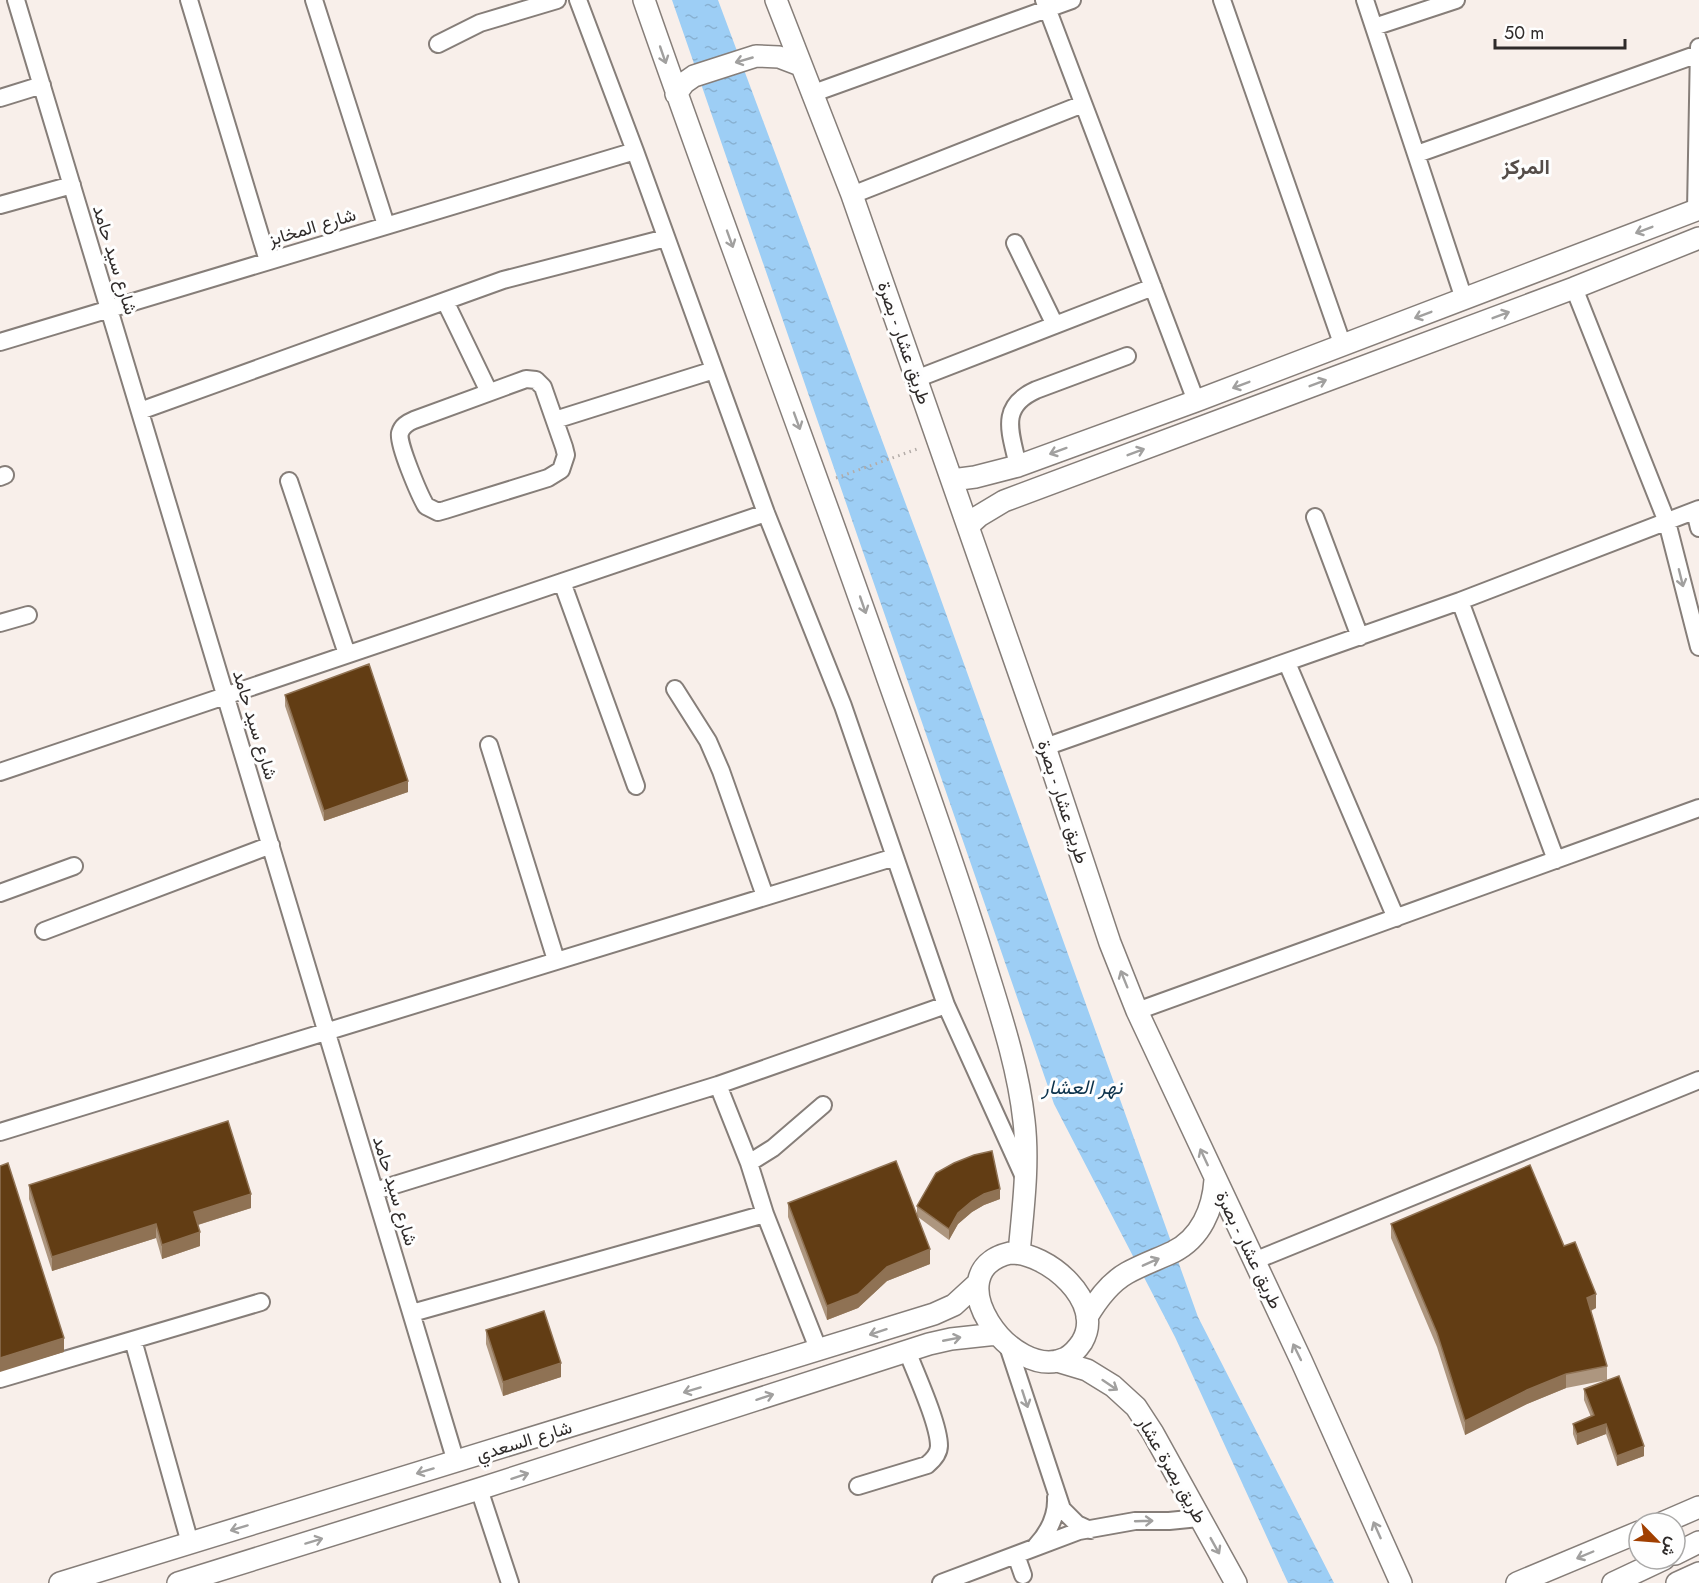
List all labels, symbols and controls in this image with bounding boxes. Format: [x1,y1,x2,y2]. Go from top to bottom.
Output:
scale bar [1495,12,1626,50]
text: 50 m [1504,20,1544,46]
one-way arrow [659,45,670,64]
one-way arrow [735,55,754,66]
district label: المركز [1501,152,1550,182]
street label: شارع المخابز [264,201,359,253]
street label: شارع سيد حامد [86,202,144,318]
one-way arrow [1636,225,1654,236]
one-way arrow [725,229,736,247]
street label: طريق عشار - بصرة [871,278,937,408]
one-way arrow [1491,308,1510,319]
one-way arrow [1414,310,1433,321]
one-way arrow [1309,377,1327,388]
one-way arrow [1232,380,1251,391]
one-way arrow [793,412,804,430]
one-way arrow [1126,445,1145,456]
one-way arrow [1049,447,1068,458]
one-way arrow [1676,569,1688,588]
one-way arrow [858,595,869,614]
street label: شارع سيد حامد [226,667,284,783]
street label: طريق عشار - بصرة [1031,737,1095,867]
one-way arrow [1118,970,1129,988]
water label: نهر العشار [1040,1073,1123,1102]
street label: شارع سيد حامد [366,1133,424,1249]
one-way arrow [1198,1148,1210,1166]
street label: طريق عشار - بصرة [1209,1187,1289,1313]
one-way arrow [1142,1255,1160,1267]
one-way arrow [869,1327,888,1338]
one-way arrow [941,1333,961,1344]
one-way arrow [1291,1343,1303,1361]
one-way arrow [1101,1378,1118,1391]
one-way arrow [683,1385,702,1396]
one-way arrow [1020,1389,1031,1408]
one-way arrow [755,1391,774,1402]
street label: طريق بصرة عشار [1130,1411,1213,1528]
street label: شارع السعدي [473,1414,576,1470]
one-way arrow [416,1466,435,1477]
one-way arrow [510,1470,529,1481]
north arrow [1627,1511,1687,1571]
one-way arrow [1134,1516,1154,1527]
one-way arrow [1370,1521,1382,1539]
one-way arrow [230,1523,249,1534]
one-way arrow [304,1534,323,1545]
text: ش [1656,1534,1685,1561]
one-way arrow [1209,1537,1221,1554]
one-way arrow [1576,1550,1595,1561]

